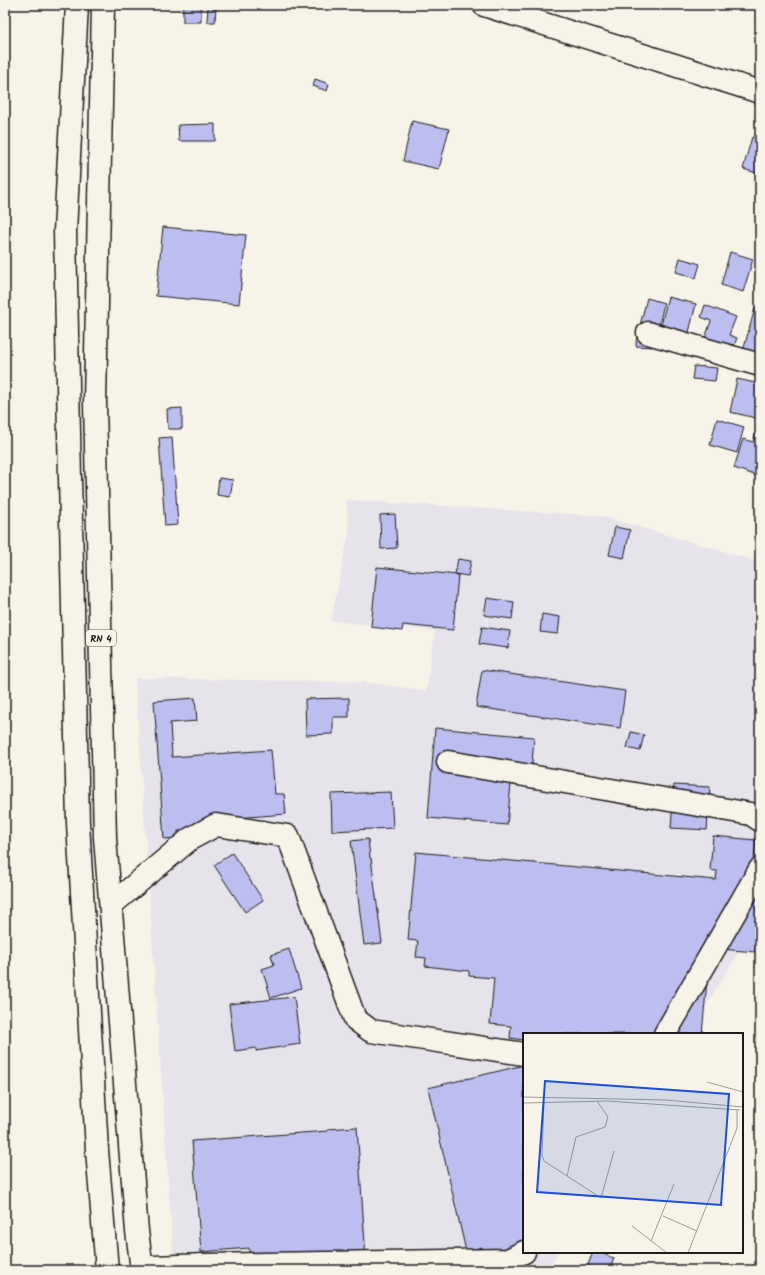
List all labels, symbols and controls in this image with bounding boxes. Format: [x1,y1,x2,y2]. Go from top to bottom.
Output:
road number: RN 4 [86,630,116,646]
inset map [523,1033,743,1253]

